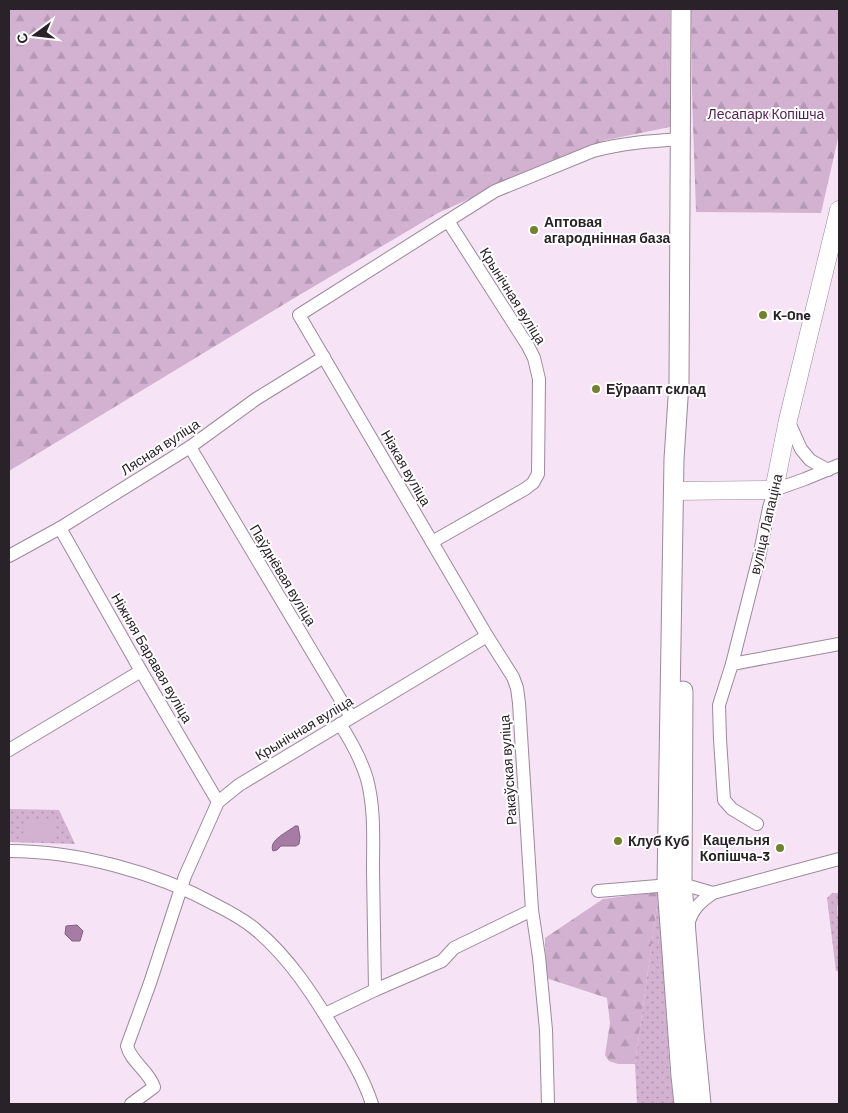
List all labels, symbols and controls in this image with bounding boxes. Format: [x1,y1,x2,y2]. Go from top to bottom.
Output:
north arrow [10,10,60,60]
text: С [12,31,31,46]
park label: Лесапарк Копішча [708,105,825,122]
place label: Аптовая агароднінная база [544,213,671,246]
marker: Аптовая агароднінная база [528,224,540,236]
street label: Крынічная вуліца [477,244,550,347]
place label: K-One [773,306,811,323]
marker: K-One [757,309,769,321]
place label: Еўраапт склад [606,380,706,397]
marker: Еўраапт склад [590,383,602,395]
street label: Лясная вуліца [117,415,203,478]
street label: Нізкая вуліца [378,427,435,509]
street label: вуліца Лапаціна [746,472,785,576]
street label: Паўднёвая вуліца [247,521,320,629]
street label: Ніжняя Баравая вуліца [108,590,197,726]
street label: Крынічная вуліца [252,692,356,763]
street label: Ракаўская вуліца [495,714,520,826]
place label: Кацельня Копішча-3 [700,831,770,864]
place label: Клуб Куб [628,832,690,849]
marker: Клуб Куб [612,835,624,847]
marker: Кацельня Копішча-3 [774,842,786,854]

